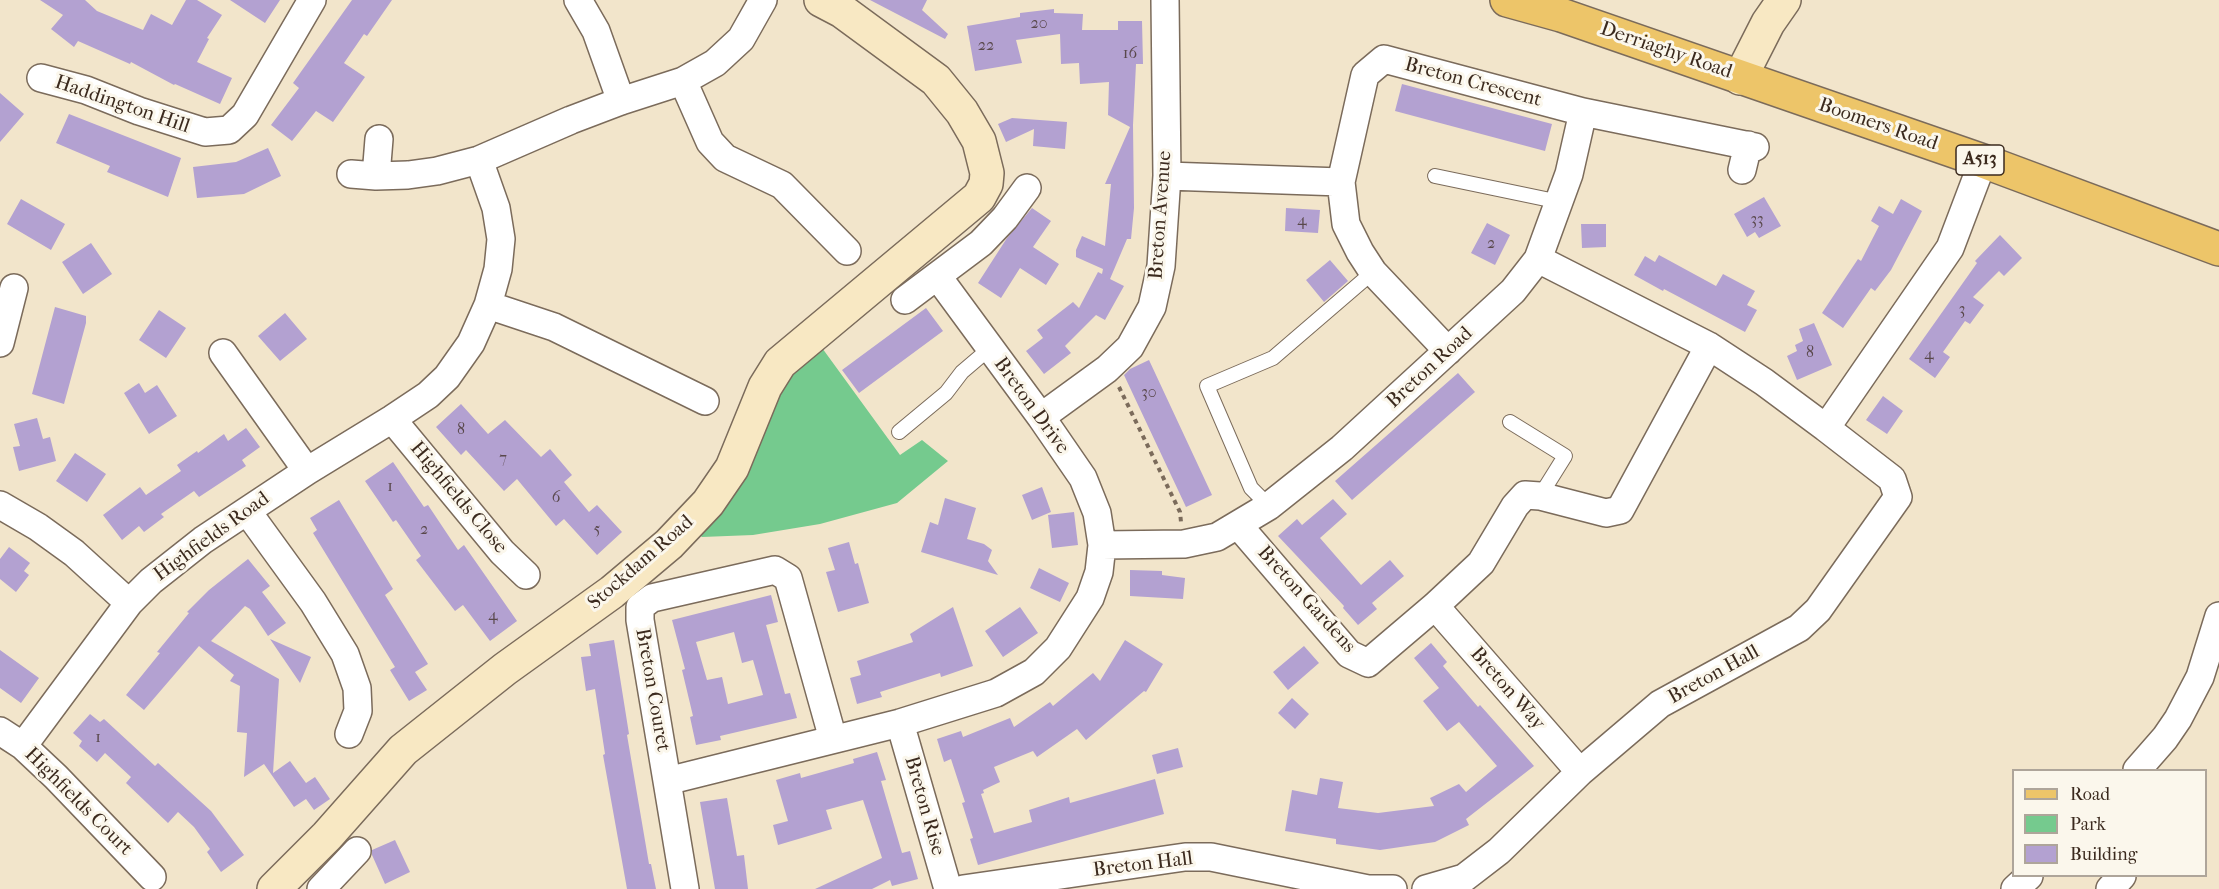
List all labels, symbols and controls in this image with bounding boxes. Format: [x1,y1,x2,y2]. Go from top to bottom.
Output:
house number: 20 [1030,14,1048,34]
street label: Derriaghy Road [1597,17,1735,85]
house number: 22 [978,36,994,56]
house number: 16 [1123,44,1137,64]
street label: Breton Crescent [1402,53,1544,113]
street label: Haddington Hill [51,71,193,139]
street label: Boomers Road [1815,93,1941,157]
road number: A513 [1956,145,2004,175]
street label: Breton Avenue [1145,150,1177,280]
house number: 33 [1750,210,1764,230]
house number: 4 [1297,211,1307,231]
house number: 2 [1487,234,1495,254]
house number: 3 [1959,300,1965,320]
street label: Breton Road [1382,322,1478,414]
house number: 8 [1806,343,1814,363]
house number: 4 [1924,345,1934,365]
street label: Breton Drive [988,353,1074,459]
house number: 30 [1141,383,1157,403]
house number: 8 [457,420,465,440]
street label: Highfields Close [404,437,512,559]
house number: 7 [499,449,507,469]
house number: 1 [387,477,393,497]
street label: Highfields Road [150,487,274,587]
house number: 6 [552,488,560,508]
street label: Stockdam Road [583,511,699,615]
house number: 2 [420,520,428,540]
house number: 5 [594,520,600,540]
street label: Breton Gardens [1252,542,1360,658]
house number: 4 [488,606,498,626]
street label: Breton Couret [629,627,675,753]
street label: Breton Hall [1664,640,1764,710]
street label: Breton Way [1464,643,1550,735]
house number: 1 [95,728,101,748]
street label: Highfields Court [19,743,137,861]
street label: Breton Rise [898,754,950,858]
legend [2012,769,2207,877]
text: Road [2070,784,2110,805]
text: Park [2070,814,2106,835]
text: Building [2070,844,2137,865]
street label: Breton Hall [1092,847,1194,883]

